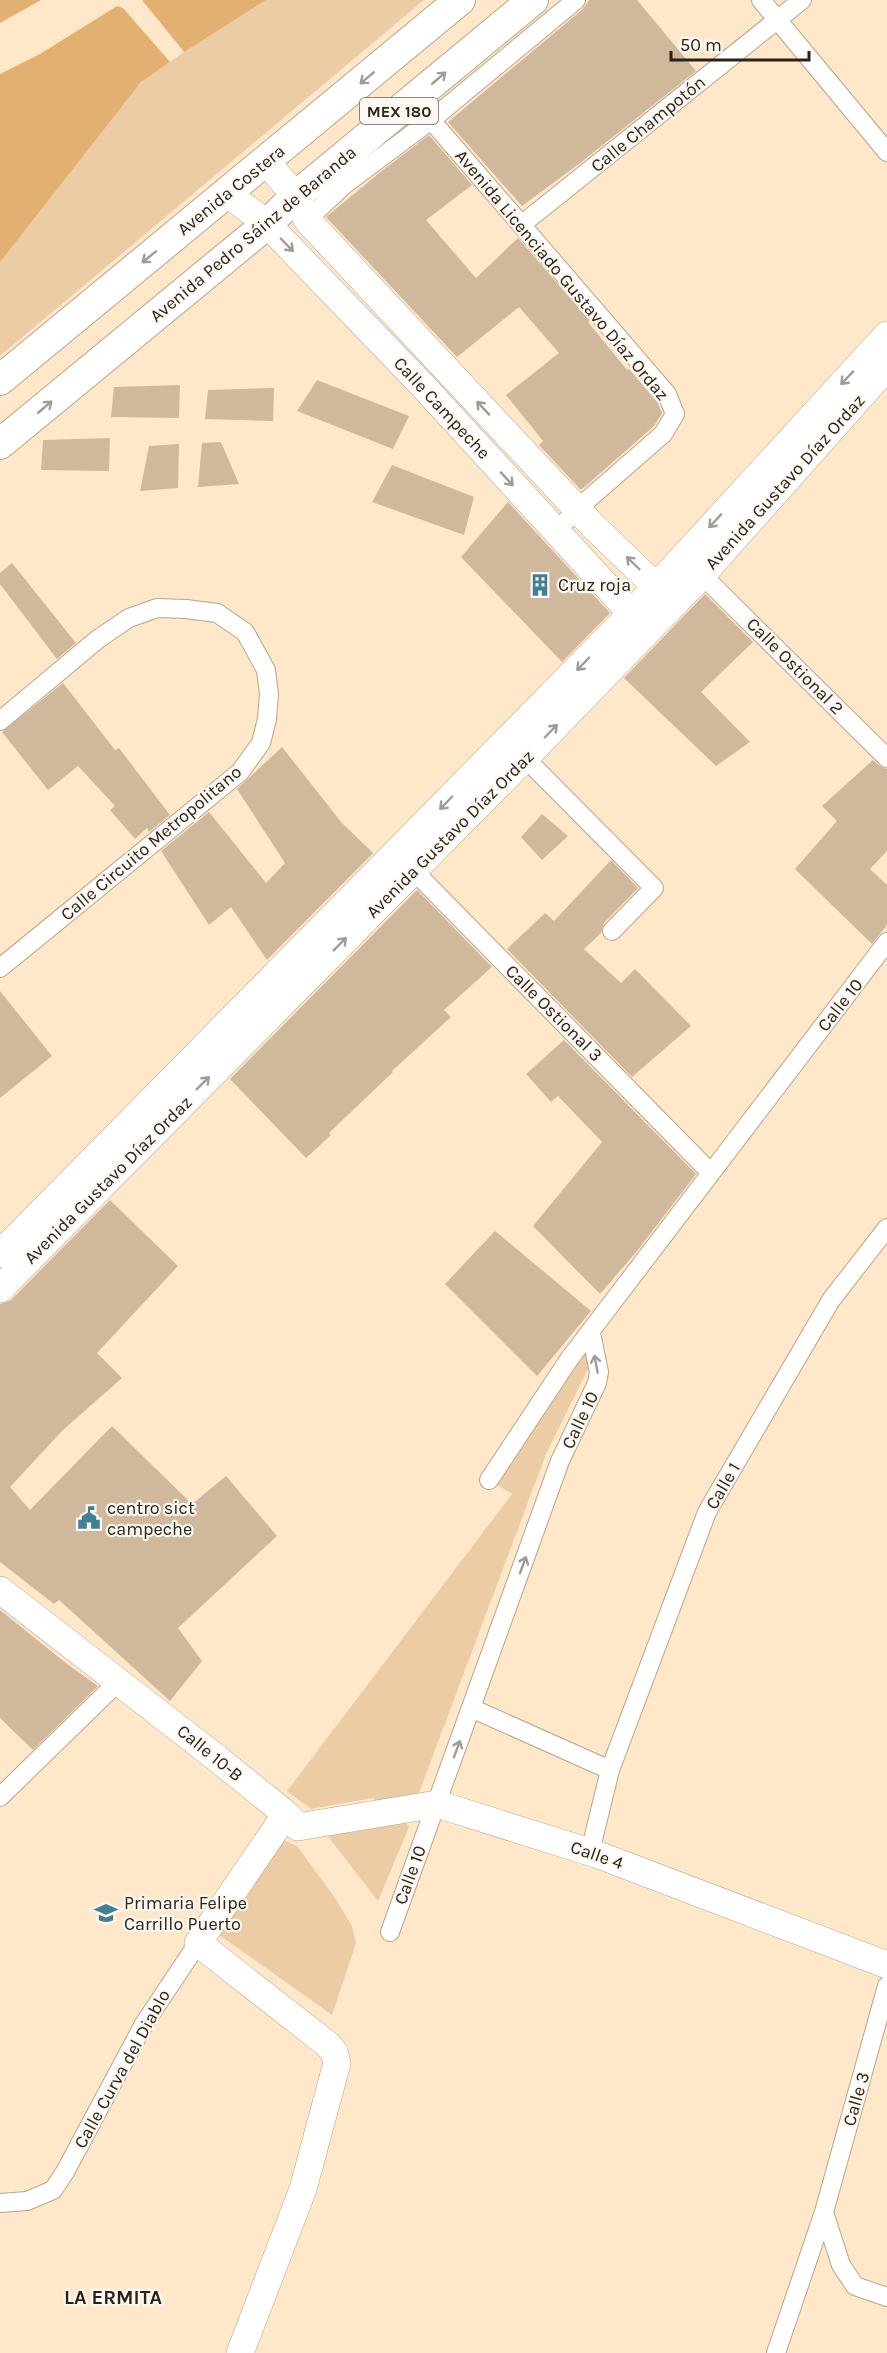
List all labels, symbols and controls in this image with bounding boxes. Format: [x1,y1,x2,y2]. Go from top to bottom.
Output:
scale bar [671,24,809,62]
text: 50 m [680,34,722,56]
one-way arrow [359,71,375,84]
one-way arrow [431,71,447,84]
street label: Calle Champotón [586,71,710,177]
road number: MEX 180 [360,98,438,124]
street label: Avenida Costera [173,140,289,240]
street label: Avenida Pedro Sáinz de Baranda [145,141,361,327]
street label: Avenida Licenciado Gustavo Díaz Ordaz [450,145,674,405]
one-way arrow [280,238,294,253]
one-way arrow [142,250,157,264]
street label: Calle Campeche [389,352,495,464]
one-way arrow [841,370,855,385]
street label: Avenida Gustavo Díaz Ordaz [700,390,870,574]
one-way arrow [37,400,52,414]
one-way arrow [476,400,490,415]
one-way arrow [500,471,515,486]
one-way arrow [708,514,723,529]
one-way arrow [625,556,640,570]
building icon: Cruz roja [527,572,553,598]
place label: Cruz roja [558,574,631,596]
street label: Calle Ostional 2 [742,613,848,719]
one-way arrow [575,657,590,672]
one-way arrow [544,724,559,739]
street label: Avenida Gustavo Díaz Ordaz [362,746,538,922]
street label: Calle Circuito Metropolitano [56,761,246,925]
one-way arrow [439,796,453,811]
one-way arrow [333,937,348,952]
street label: Calle Ostional 3 [501,960,607,1066]
street label: Calle 10 [812,974,868,1036]
one-way arrow [196,1076,211,1091]
street label: Avenida Gustavo Díaz Ordaz [20,1092,196,1268]
one-way arrow [590,1355,601,1375]
street label: Calle 10 [557,1388,603,1452]
street label: Calle 1 [701,1459,745,1513]
place label: centro sict campeche [107,1497,195,1540]
public building icon: centro sict campeche [76,1505,102,1531]
one-way arrow [518,1556,529,1575]
street label: Calle 10-B [173,1720,247,1786]
one-way arrow [452,1740,463,1758]
street label: Calle 4 [568,1836,626,1874]
street label: Calle 10 [389,1842,431,1908]
place label: Primaria Felipe Carrillo Puerto [124,1892,247,1935]
school or university icon: Primaria Felipe Carrillo Puerto [93,1900,119,1926]
street label: Calle Curva del Diablo [69,1986,175,2152]
street label: Calle 3 [838,2069,874,2129]
district label: LA ERMITA [64,2286,162,2309]

